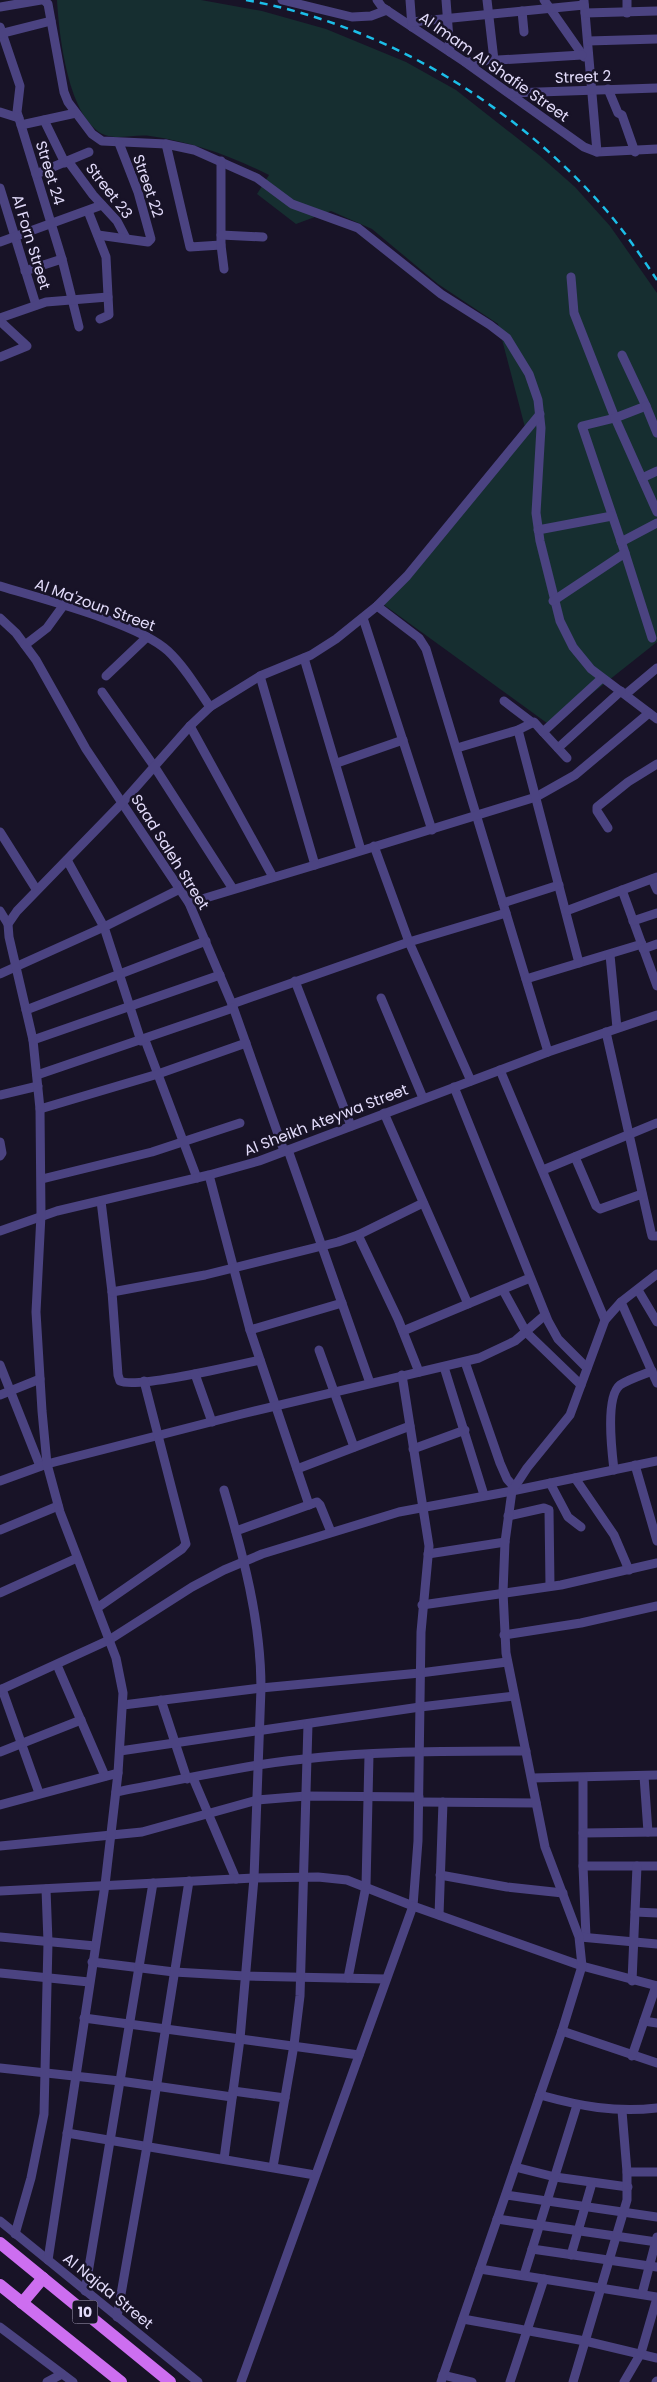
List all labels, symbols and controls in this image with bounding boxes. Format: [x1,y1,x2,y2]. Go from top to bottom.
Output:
street label: Al Imam Al Shafie Street [415,7,574,126]
street label: Street 2 [554,65,612,88]
street label: Street 24 [31,138,70,207]
street label: Street 22 [128,152,169,220]
street label: Street 23 [81,158,138,223]
street label: Al Forn Street [7,192,56,292]
street label: Al Ma'zoun Street [32,573,158,636]
street label: Saad Saleh Street [126,790,214,914]
street label: Al Sheikh Ateywa Street [241,1079,411,1161]
street label: Al Najda Street [59,2248,158,2334]
road number: 10 [72,2300,98,2324]

